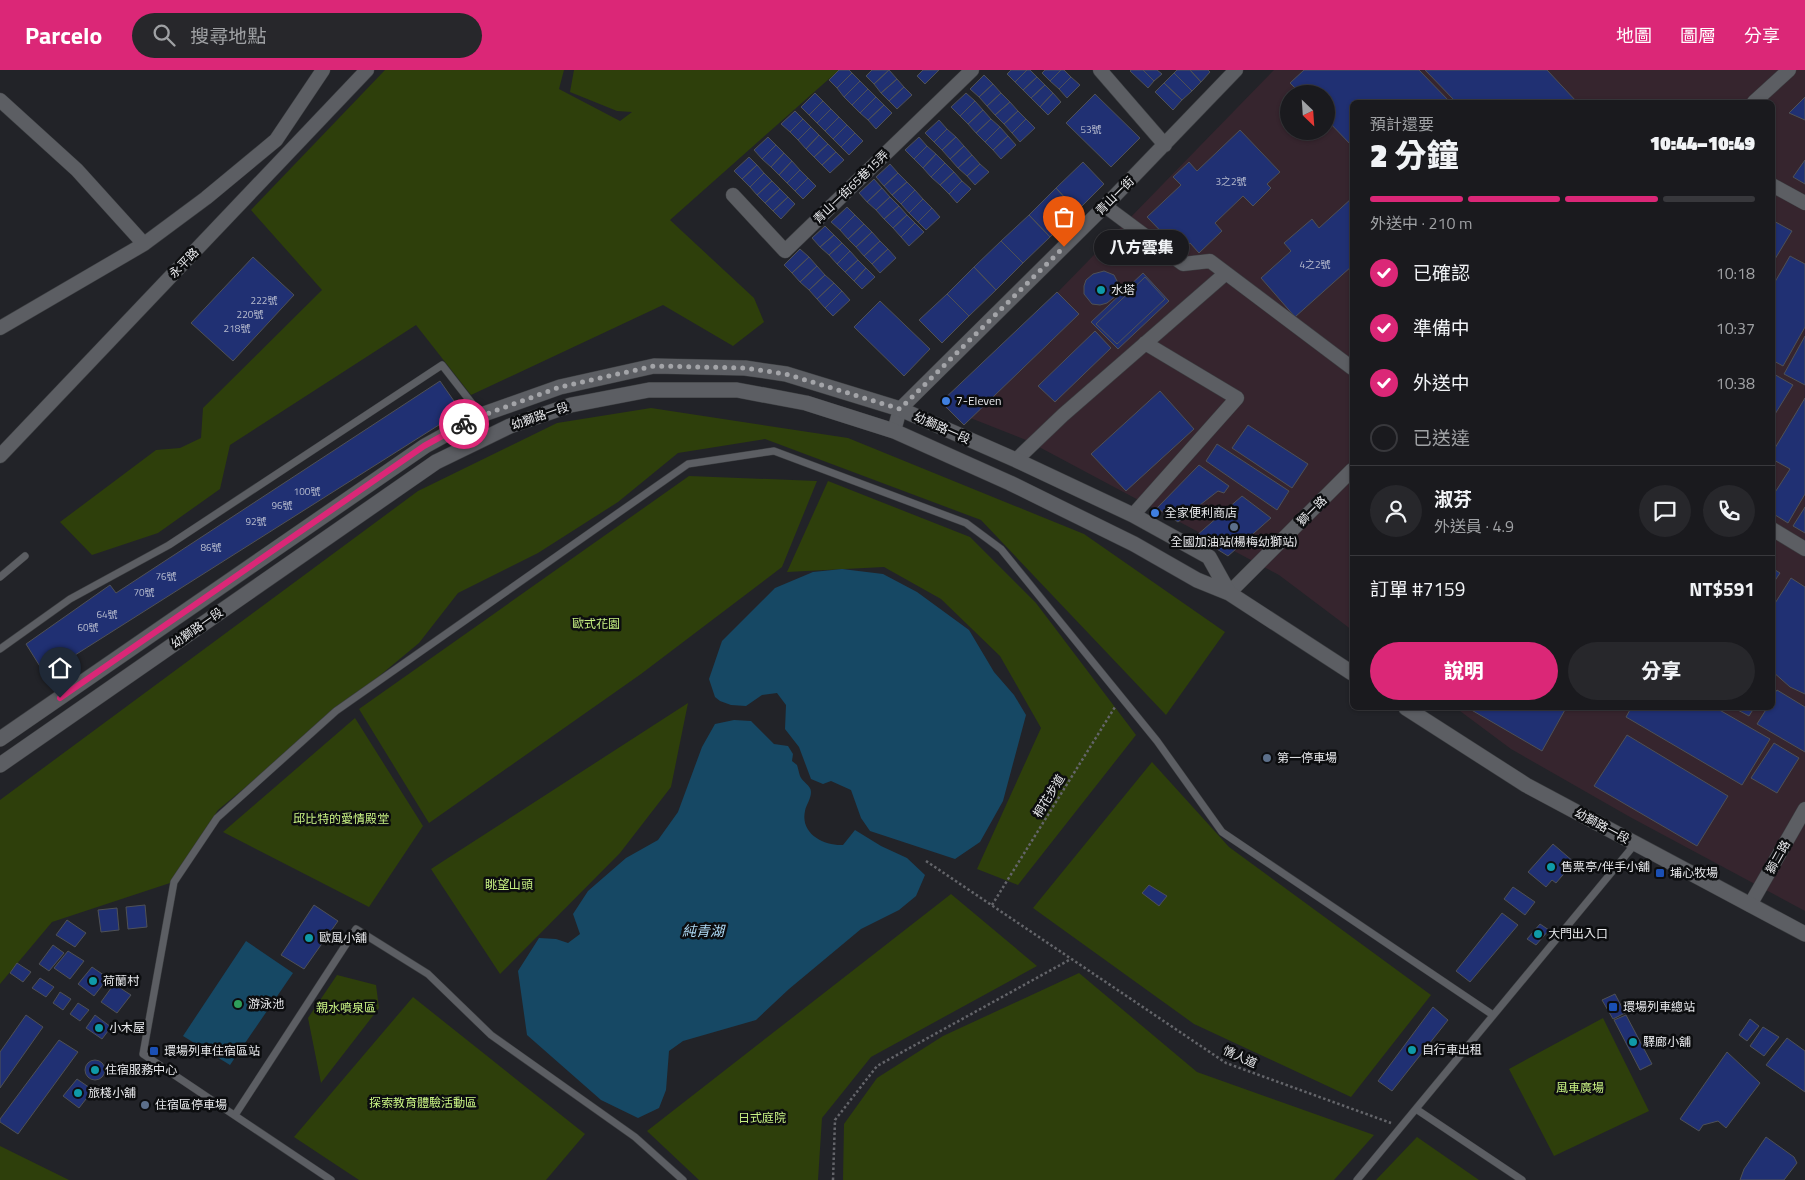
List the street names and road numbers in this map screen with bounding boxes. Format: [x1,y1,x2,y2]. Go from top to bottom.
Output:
street label: 青山一街65巷15弄 [808,145,893,228]
street label: 青山一街 [1091,172,1138,219]
street label: 永平路 [164,243,203,282]
street label: 幼獅路一段 [508,397,571,434]
street label: 幼獅路一段 [911,407,973,448]
street label: 獅一路 [1292,491,1331,530]
street label: 幼獅路一段 [167,603,227,653]
street label: 桐花步道 [1028,770,1069,821]
street label: 幼獅路一段 [1571,803,1633,848]
street label: 獅二路 [1761,836,1795,877]
street label: 情人道 [1220,1041,1261,1073]

